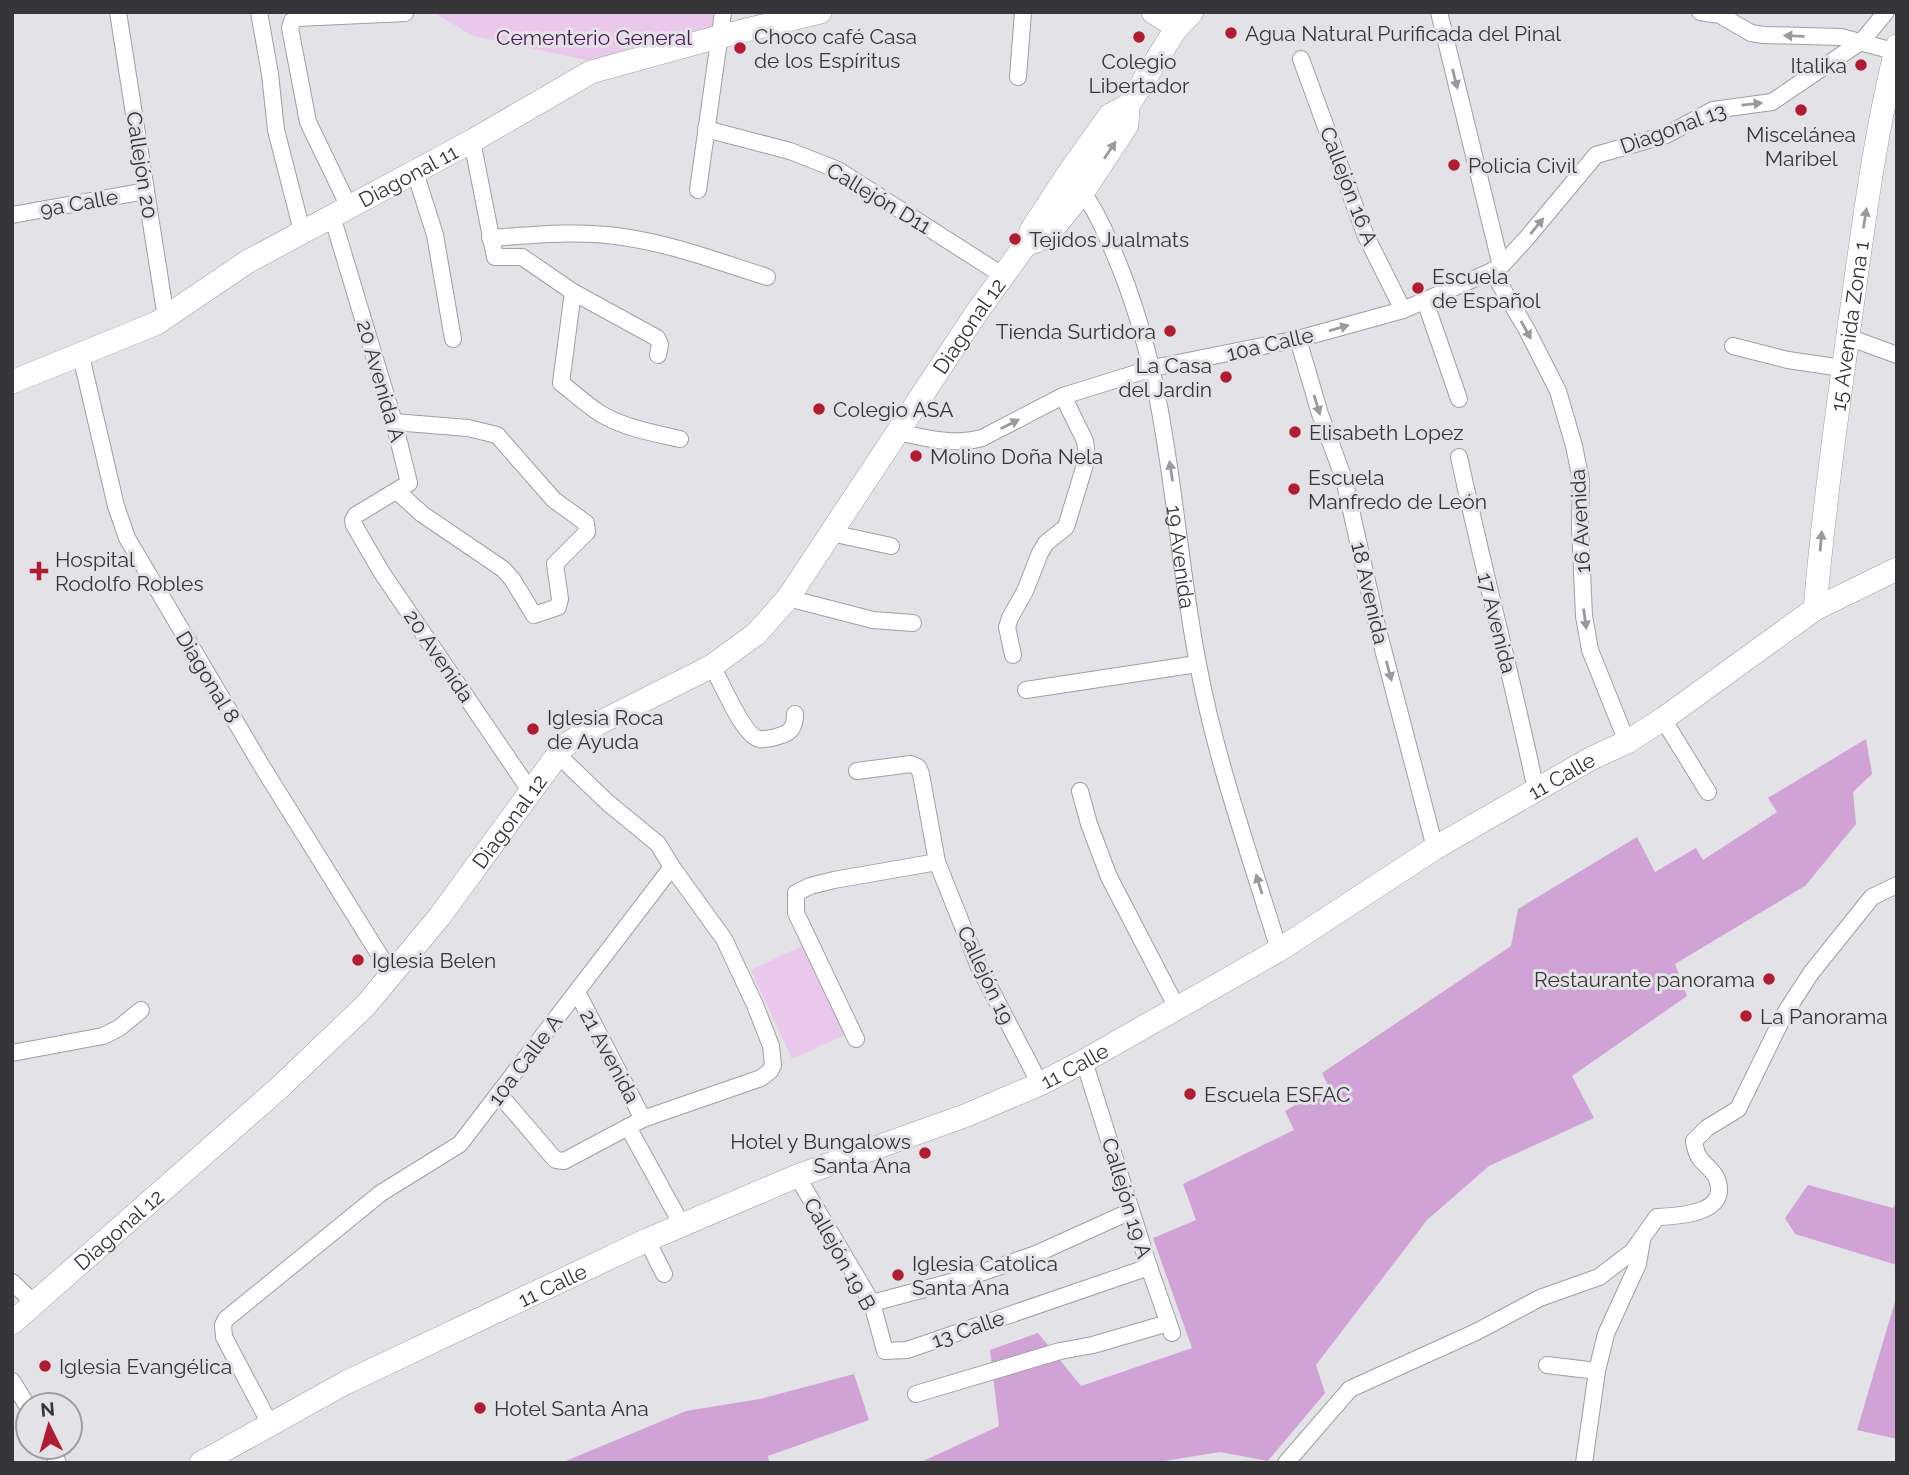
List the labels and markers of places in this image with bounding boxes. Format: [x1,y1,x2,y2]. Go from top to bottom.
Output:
place label: Agua Natural Purificada del Pinal [1245,21,1561,46]
place label: Choco café Casa de los Espíritus [754,24,917,73]
marker: Agua Natural Purificada del Pinal [1223,25,1239,41]
marker: Colegio Libertador [1131,29,1147,45]
marker: Choco café Casa de los Espíritus [732,40,748,56]
place label: Colegio Libertador [1089,49,1190,98]
place label: Italika [1791,53,1847,78]
marker: Italika [1853,57,1869,73]
marker: Miscelánea Maribel [1793,102,1809,118]
place label: Miscelánea Maribel [1746,122,1856,171]
place label: Policia Civil [1468,153,1577,178]
marker: Policia Civil [1446,157,1462,173]
place label: Tejidos Jualmats [1029,227,1189,252]
marker: Tejidos Jualmats [1007,231,1023,247]
place label: Escuela de Español [1432,264,1541,313]
marker: Escuela de Español [1410,280,1426,296]
place label: Tienda Surtidora [996,319,1156,344]
marker: Tienda Surtidora [1162,323,1178,339]
place label: La Casa del Jardin [1118,353,1212,402]
marker: La Casa del Jardin [1218,369,1234,385]
place label: Colegio ASA [833,397,953,422]
marker: Colegio ASA [811,401,827,417]
place label: Elisabeth Lopez [1309,420,1463,445]
marker: Elisabeth Lopez [1287,424,1303,440]
place label: Molino Doña Nela [930,444,1103,469]
marker: Molino Doña Nela [908,448,924,464]
place label: Escuela Manfredo de León [1308,465,1487,514]
marker: Escuela Manfredo de León [1286,481,1302,497]
place label: Hospital Rodolfo Robles [55,547,204,596]
marker: Hospital Rodolfo Robles [29,561,49,581]
place label: Iglesia Roca de Ayuda [547,705,663,754]
marker: Iglesia Roca de Ayuda [525,721,541,737]
place label: Iglesia Belen [372,948,496,973]
marker: Iglesia Belen [350,952,366,968]
place label: Restaurante panorama [1534,967,1755,992]
marker: Restaurante panorama [1761,971,1777,987]
place label: La Panorama [1760,1004,1888,1029]
marker: La Panorama [1738,1008,1754,1024]
place label: Escuela ESFAC [1204,1082,1350,1107]
marker: Escuela ESFAC [1182,1086,1198,1102]
place label: Hotel y Bungalows Santa Ana [730,1129,911,1178]
marker: Hotel y Bungalows Santa Ana [917,1145,933,1161]
place label: Iglesia Catolica Santa Ana [912,1251,1058,1300]
marker: Iglesia Catolica Santa Ana [890,1267,906,1283]
place label: Iglesia Evangélica [59,1354,232,1379]
marker: Iglesia Evangélica [37,1358,53,1374]
place label: Hotel Santa Ana [494,1396,649,1421]
marker: Hotel Santa Ana [472,1400,488,1416]

